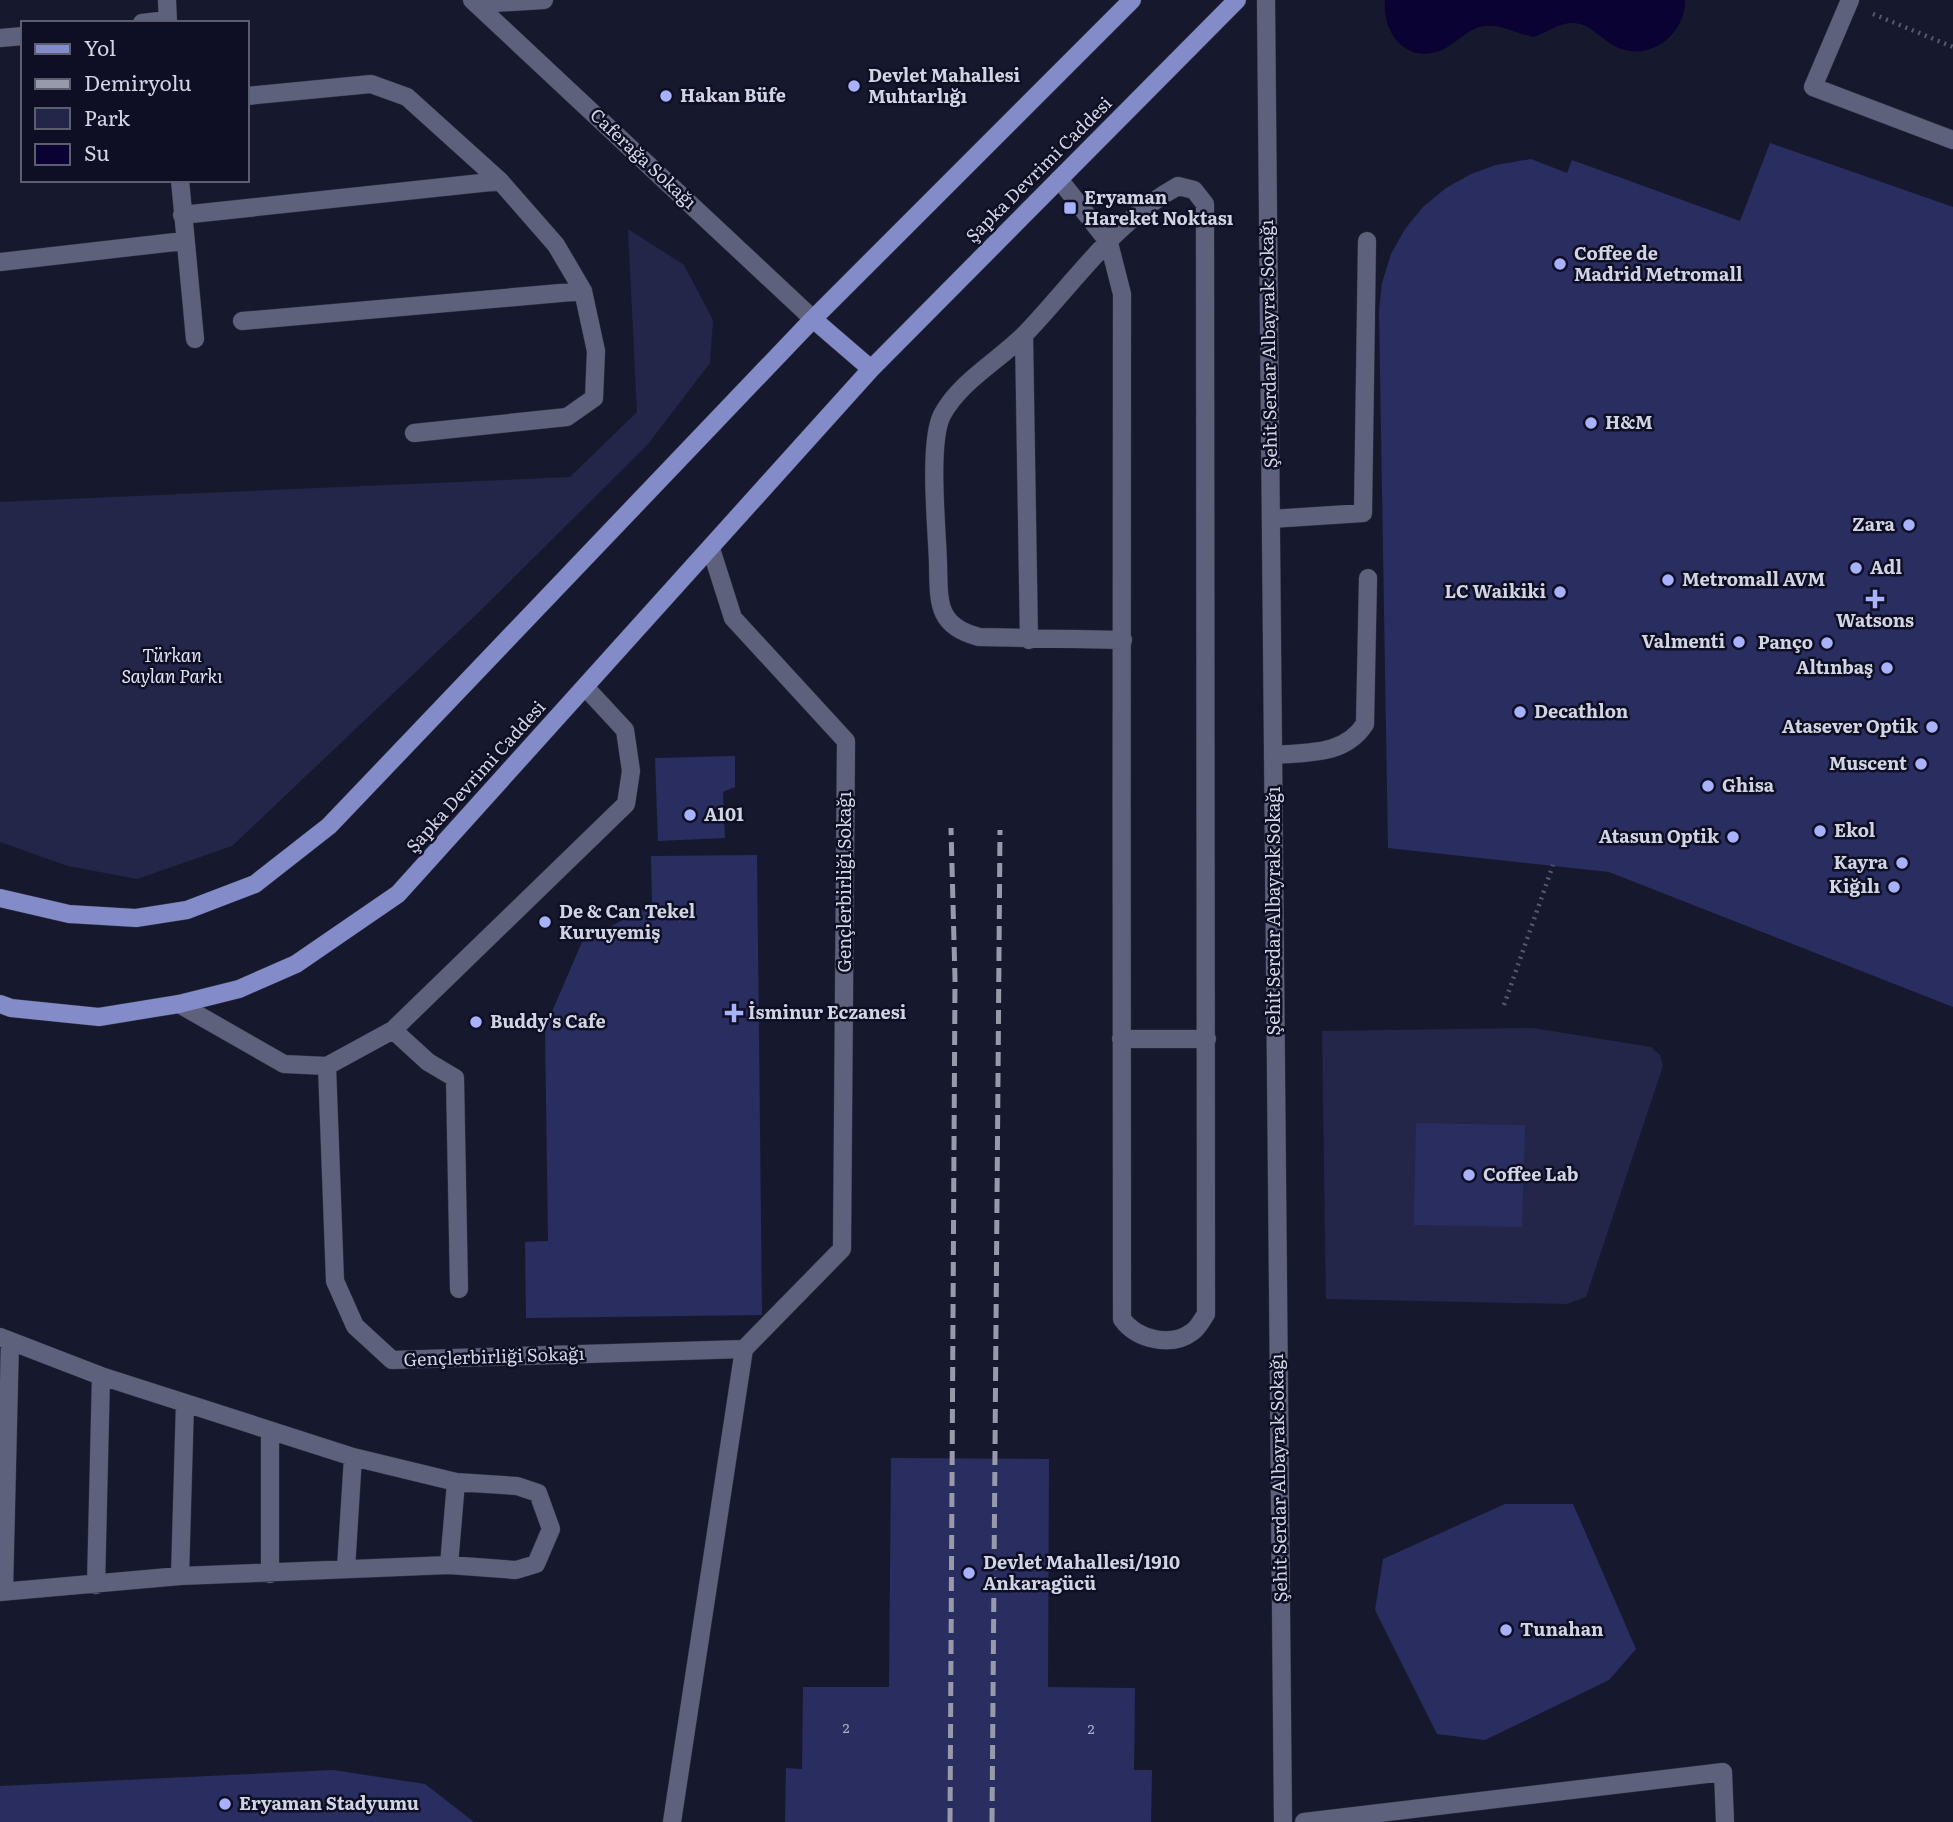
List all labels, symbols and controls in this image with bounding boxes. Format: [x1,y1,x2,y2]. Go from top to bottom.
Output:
legend [21,21,248,182]
text: Yol [84,31,116,62]
place label: Devlet Mahallesi Muhtarlığı [868,61,1020,109]
text: Demiryolu [84,66,192,97]
marker: Devlet Mahallesi Muhtarlığı [846,78,862,94]
place label: Hakan Büfe [680,81,786,108]
marker: Hakan Büfe [658,88,674,104]
street label: Şapka Devrimi Caddesi [959,90,1117,248]
text: Park [84,101,130,132]
street label: Caferağa Sokağı [585,101,703,215]
text: Su [84,136,110,167]
place label: Eryaman Hareket Noktası [1084,183,1234,231]
marker: Eryaman Hareket Noktası [1062,200,1078,216]
street label: Şehit Serdar Albayrak Sokağı [1252,219,1283,469]
place label: Coffee de Madrid Metromall [1574,239,1743,287]
marker: Coffee de Madrid Metromall [1552,256,1568,272]
place label: H&M [1605,408,1653,435]
marker: H&M [1583,415,1599,431]
place label: Zara [1852,510,1896,537]
marker: Zara [1901,517,1917,533]
place label: Adl [1870,553,1902,580]
marker: Adl [1848,560,1864,576]
place label: Metromall AVM [1682,565,1826,592]
marker: Metromall AVM [1660,572,1676,588]
place label: LC Waikiki [1445,577,1546,604]
marker: LC Waikiki [1552,584,1568,600]
marker: Watsons [1867,591,1883,607]
place label: Watsons [1836,606,1914,633]
place label: Valmenti [1641,627,1725,654]
place label: Panço [1758,628,1813,655]
marker: Valmenti [1731,634,1747,650]
marker: Panço [1819,635,1835,651]
park label: Türkan Saylan Parkı [121,641,223,689]
place label: Altınbaş [1796,653,1873,680]
marker: Altınbaş [1879,660,1895,676]
street label: Şapka Devrimi Caddesi [399,694,551,858]
place label: Decathlon [1534,697,1629,724]
marker: Decathlon [1512,704,1528,720]
place label: Atasever Optik [1782,712,1919,739]
marker: Atasever Optik [1924,719,1940,735]
place label: Muscent [1829,749,1907,776]
marker: Muscent [1913,756,1929,772]
place label: Ghisa [1722,771,1775,798]
marker: Ghisa [1700,778,1716,794]
street label: Şehit Serdar Albayrak Sokağı [1259,787,1286,1035]
street label: Gençlerbirliği Sokağı [830,792,857,973]
place label: A101 [704,800,744,827]
marker: A101 [682,807,698,823]
place label: Ekol [1834,816,1876,843]
place label: Atasun Optik [1599,822,1720,849]
marker: Ekol [1812,823,1828,839]
marker: Atasun Optik [1725,829,1741,845]
place label: Kayra [1833,848,1889,875]
marker: Kayra [1894,855,1910,871]
place label: Kiğılı [1829,872,1880,899]
marker: Kiğılı [1886,879,1902,895]
place label: De & Can Tekel Kuruyemiş [559,897,696,945]
marker: De & Can Tekel Kuruyemiş [537,914,553,930]
place label: İsminur Eczanesi [748,998,907,1025]
marker: İsminur Eczanesi [726,1005,742,1021]
place label: Buddy's Cafe [490,1007,606,1034]
marker: Buddy's Cafe [468,1014,484,1030]
place label: Coffee Lab [1483,1160,1579,1187]
marker: Coffee Lab [1461,1167,1477,1183]
street label: Gençlerbirliği Sokağı [403,1339,585,1372]
street label: Şehit Serdar Albayrak Sokağı [1262,1353,1293,1603]
place label: Devlet Mahallesi/1910 Ankaragücü [983,1548,1180,1596]
marker: Devlet Mahallesi/1910 Ankaragücü [961,1565,977,1581]
place label: Tunahan [1520,1615,1604,1642]
marker: Tunahan [1498,1622,1514,1638]
house number: 2 [842,1717,850,1737]
house number: 2 [1087,1718,1095,1738]
place label: Eryaman Stadyumu [239,1789,419,1816]
marker: Eryaman Stadyumu [217,1796,233,1812]

